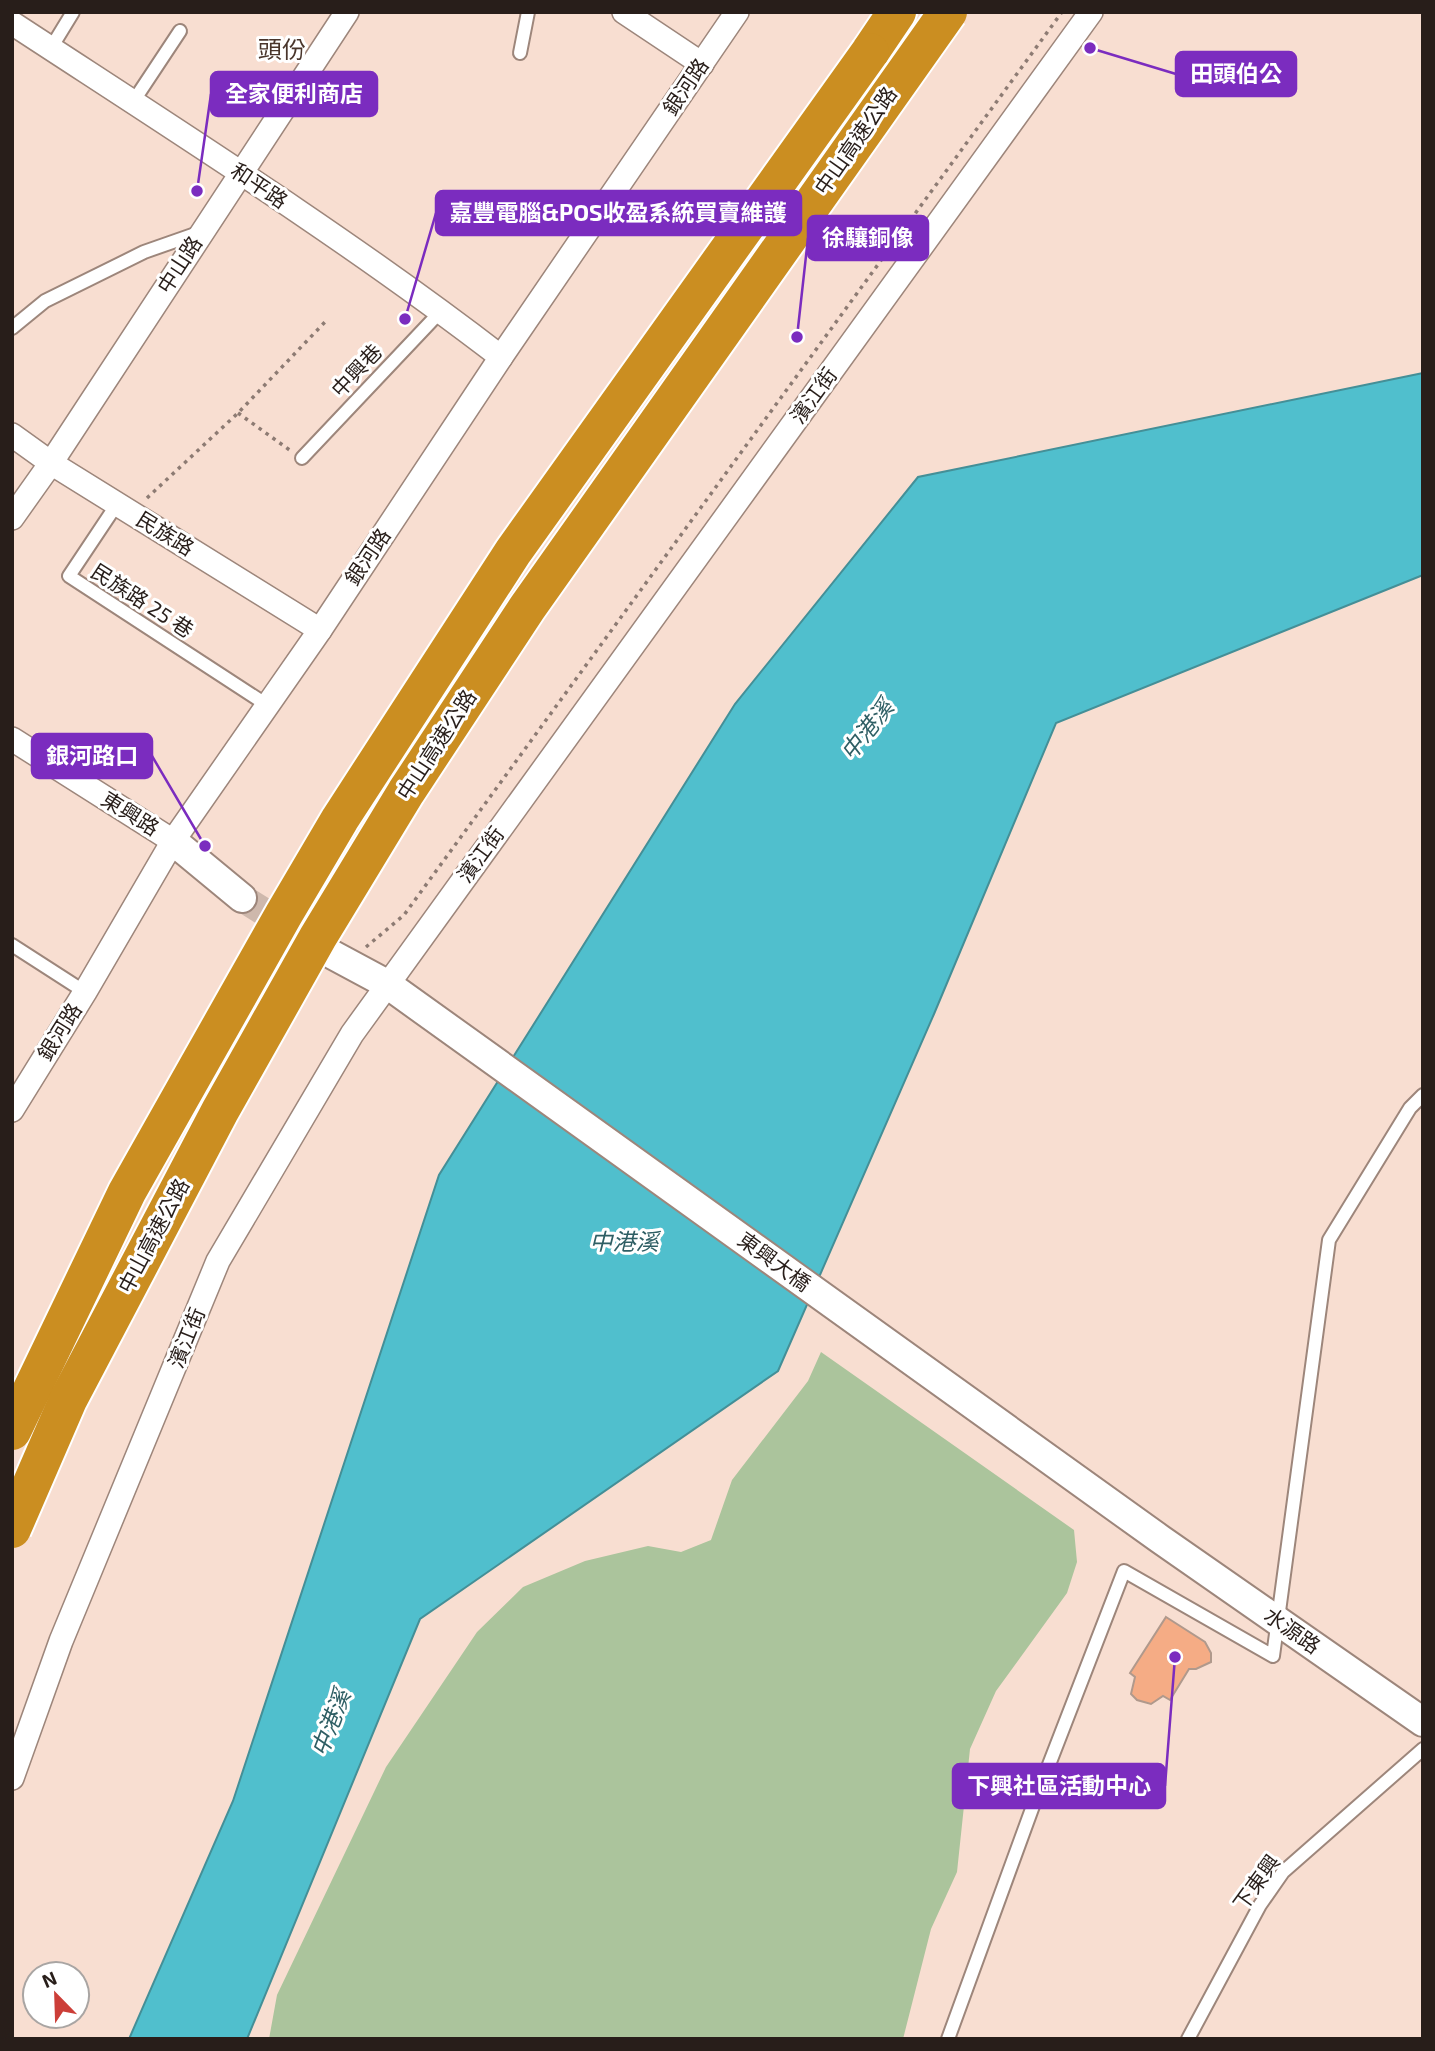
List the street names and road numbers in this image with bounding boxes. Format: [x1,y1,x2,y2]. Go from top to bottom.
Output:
street label: 銀河路 [657,53,713,119]
street label: 中山高速公路 [808,81,901,199]
street label: 和平路 [227,157,293,213]
street label: 中山路 [151,231,206,297]
street label: 中興巷 [325,338,387,402]
street label: 濱江街 [784,362,841,428]
street label: 民族路 [132,505,199,560]
street label: 銀河路 [339,523,395,589]
street label: 民族路 25 巷 [87,558,198,642]
street label: 中山高速公路 [391,685,481,804]
street label: 東興路 [97,785,164,840]
street label: 濱江街 [451,821,508,887]
street label: 銀河路 [31,998,86,1065]
street label: 中山高速公路 [112,1174,193,1297]
street label: 東興大橋 [734,1226,816,1296]
street label: 濱江街 [162,1304,209,1371]
street label: 水源路 [1260,1601,1326,1658]
street label: 下東興 [1227,1849,1284,1915]

